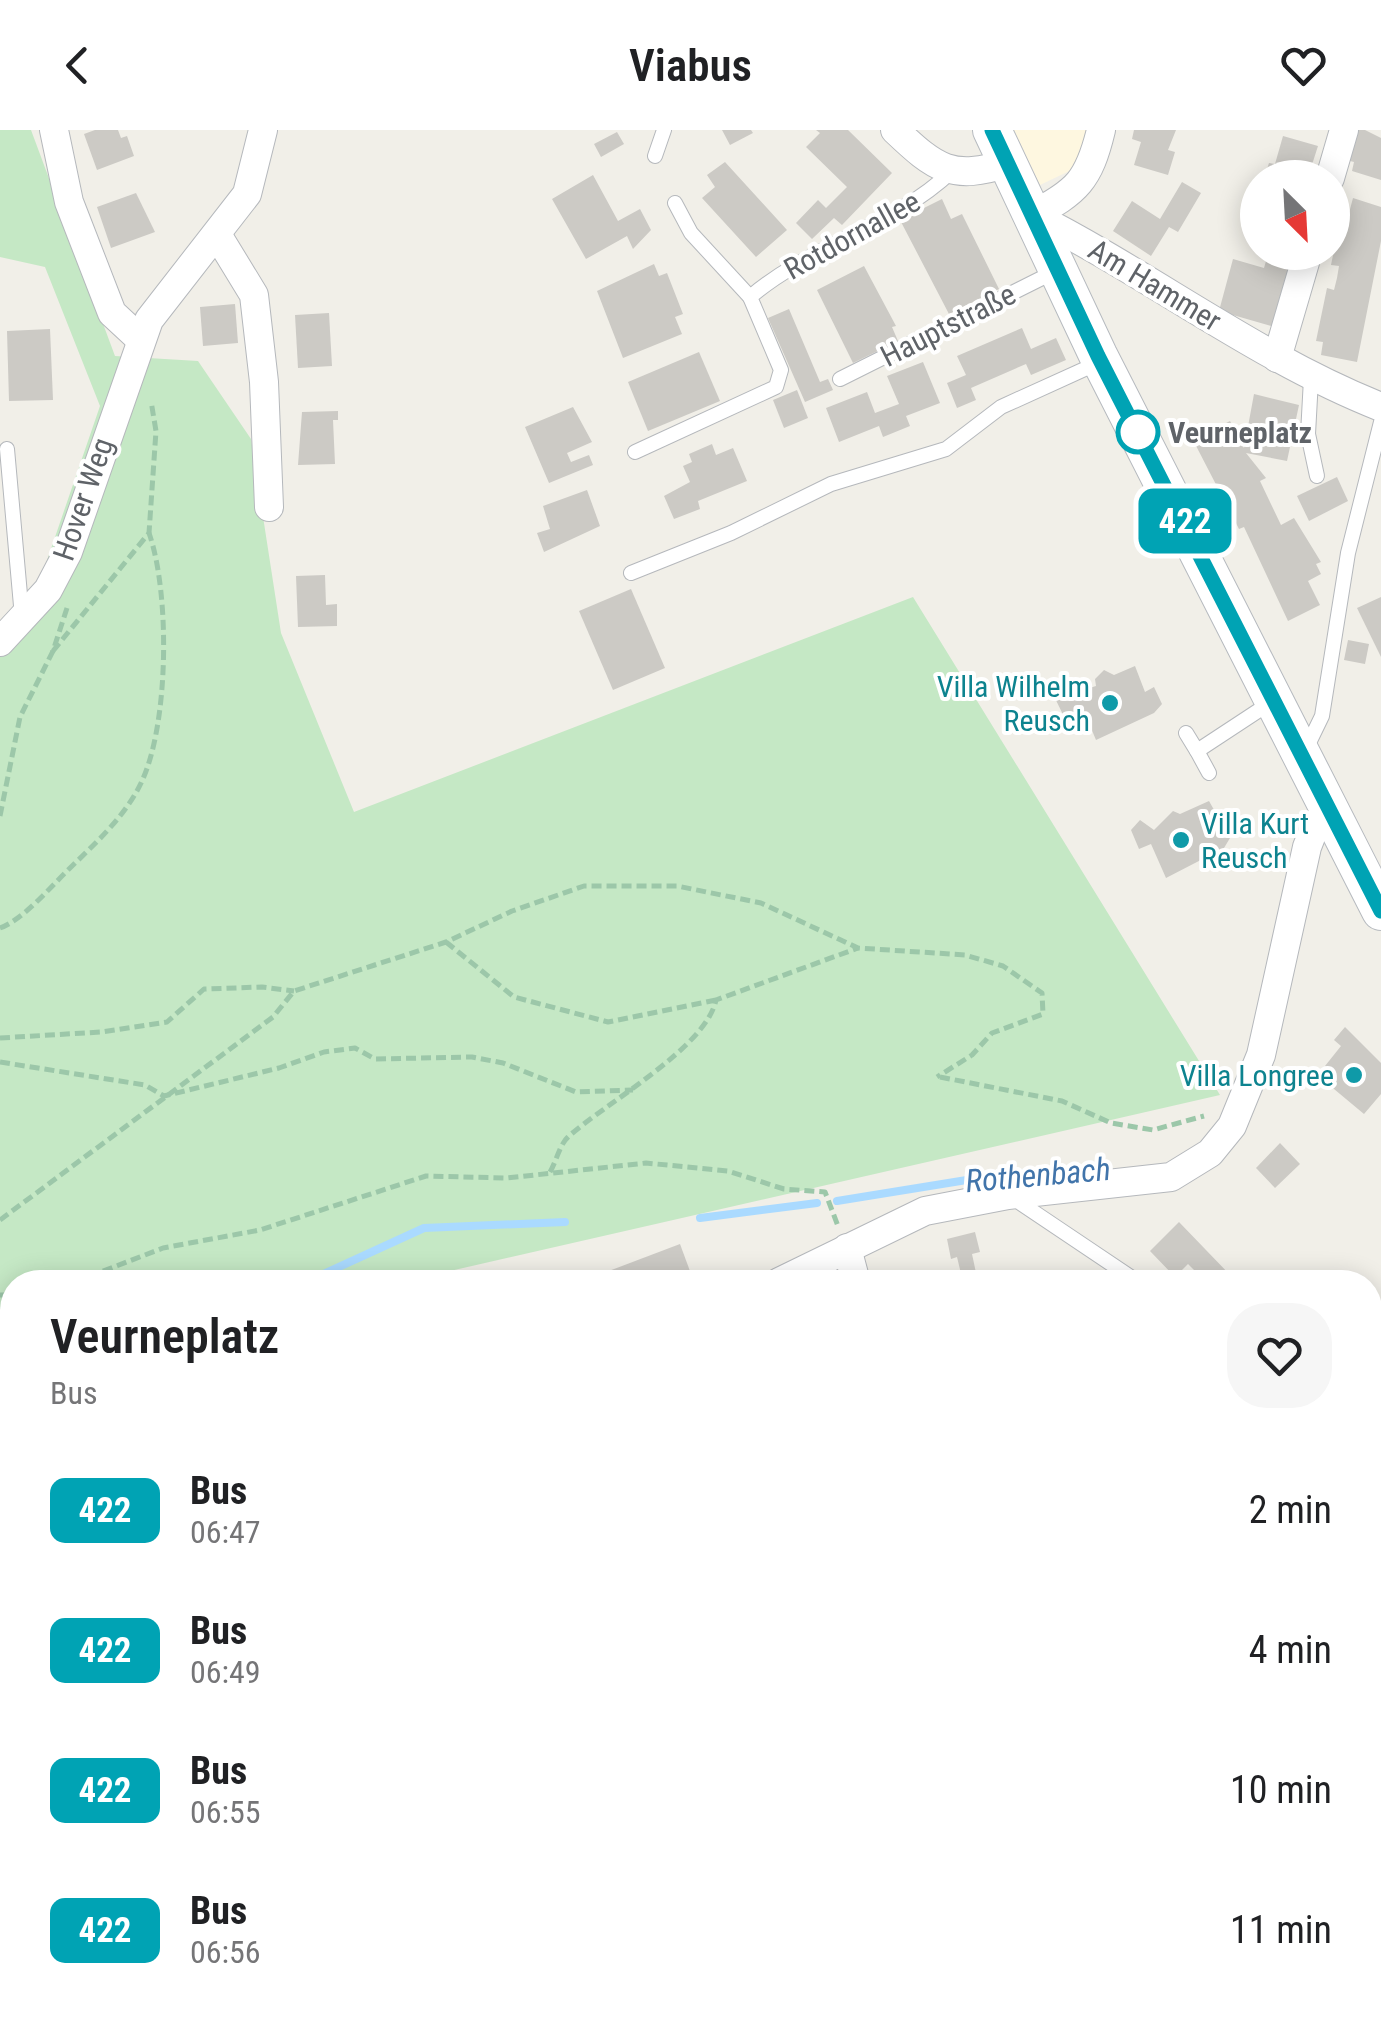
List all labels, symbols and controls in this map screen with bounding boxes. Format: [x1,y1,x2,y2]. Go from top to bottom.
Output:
icon: back [50,38,105,93]
icon: heart [1276,38,1331,93]
text: Viabus [629,39,752,92]
north arrow [1240,160,1350,270]
map controls [1240,160,1350,270]
street label: Rotdornallee [778,183,926,287]
street label: Am Hammer [1083,232,1227,338]
street label: Hauptstraße [875,276,1021,374]
marker: Veurneplatz [1117,411,1159,453]
place label: Veurneplatz [1168,415,1312,450]
street label: Hover Weg [46,433,120,565]
line badge: 422 [1128,488,1242,554]
text: 422 [1158,501,1212,542]
place label: Villa Wilhelm Reusch [937,669,1090,738]
marker: Villa Wilhelm Reusch [1099,692,1121,714]
place label: Villa Kurt Reusch [1201,806,1309,875]
marker: Villa Kurt Reusch [1170,829,1192,851]
place label: Villa Longree [1180,1058,1334,1093]
marker: Villa Longree [1343,1064,1365,1086]
water label: Rothenbach [964,1150,1112,1200]
button: heart [1227,1303,1332,1408]
text: Veurneplatz [50,1308,279,1365]
text: Bus [50,1374,98,1412]
text: Bus [190,1469,247,1513]
text: 2 min [1249,1488,1332,1532]
text: 422 [78,1490,132,1531]
text: 06:47 [190,1513,261,1551]
text: Bus [190,1609,247,1653]
text: 4 min [1249,1628,1332,1672]
text: 422 [78,1630,132,1671]
text: 06:49 [190,1653,261,1691]
text: Bus [190,1749,247,1793]
text: 10 min [1230,1768,1332,1812]
text: 422 [78,1770,132,1811]
text: 06:55 [190,1793,261,1831]
text: Bus [190,1889,247,1933]
text: 11 min [1230,1908,1332,1952]
text: 422 [78,1910,132,1951]
text: 06:56 [190,1933,261,1971]

